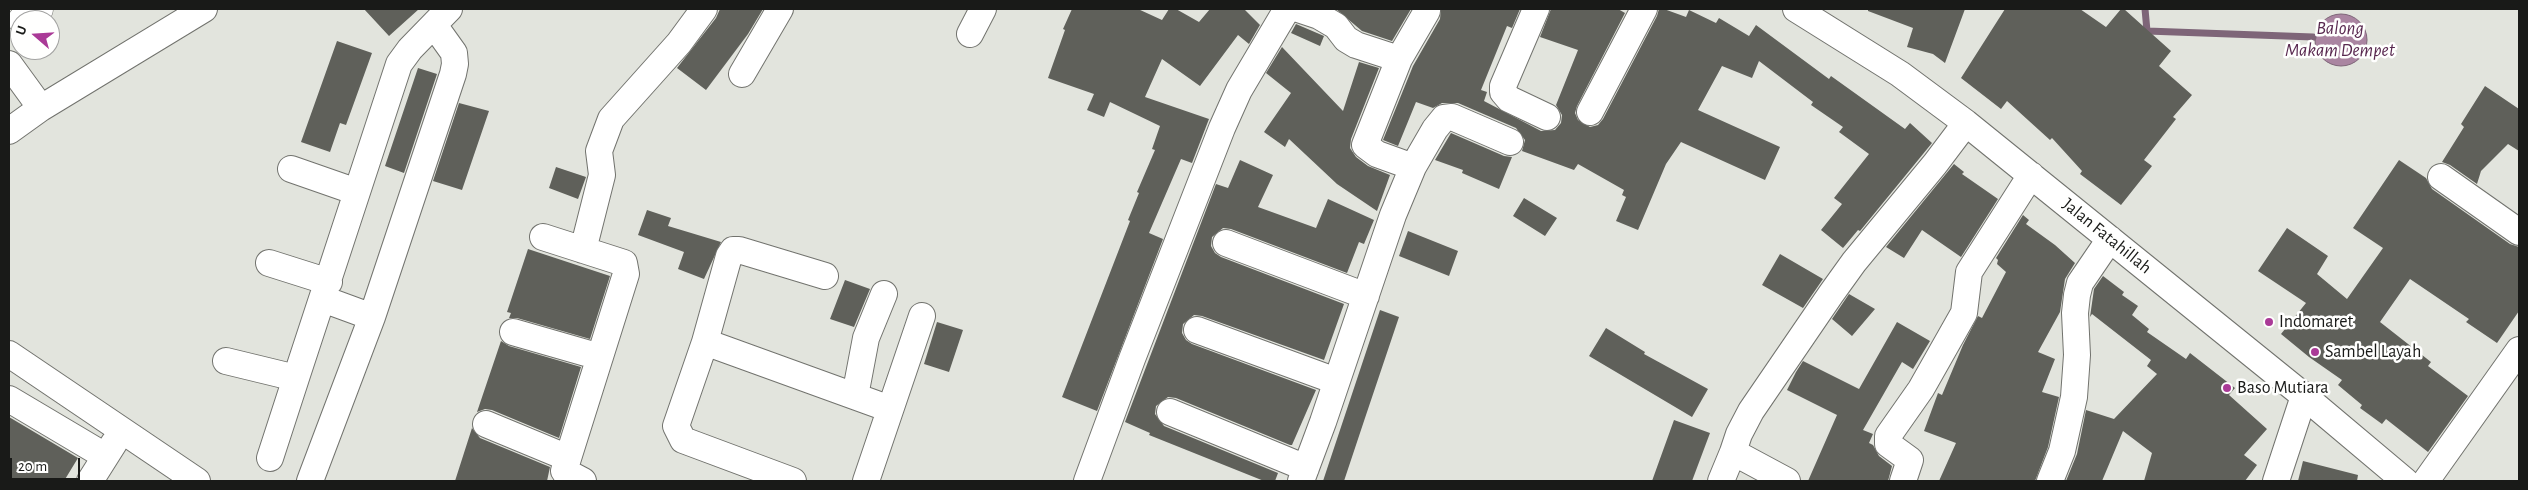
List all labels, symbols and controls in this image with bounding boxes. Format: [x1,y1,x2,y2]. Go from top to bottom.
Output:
north arrow [10,10,60,60]
water label: Balong Makam Dempet [2285,17,2395,61]
text: U [14,24,30,37]
street label: Jalan Fatahillah [2058,194,2156,278]
place label: Indomaret [2279,311,2353,333]
marker: Indomaret [2263,316,2275,328]
place label: Sambel Layah [2325,341,2421,363]
marker: Sambel Layah [2309,346,2321,358]
place label: Baso Mutiara [2237,377,2329,399]
marker: Baso Mutiara [2221,382,2233,394]
scale bar [12,448,82,480]
text: 20 m [18,459,47,474]

